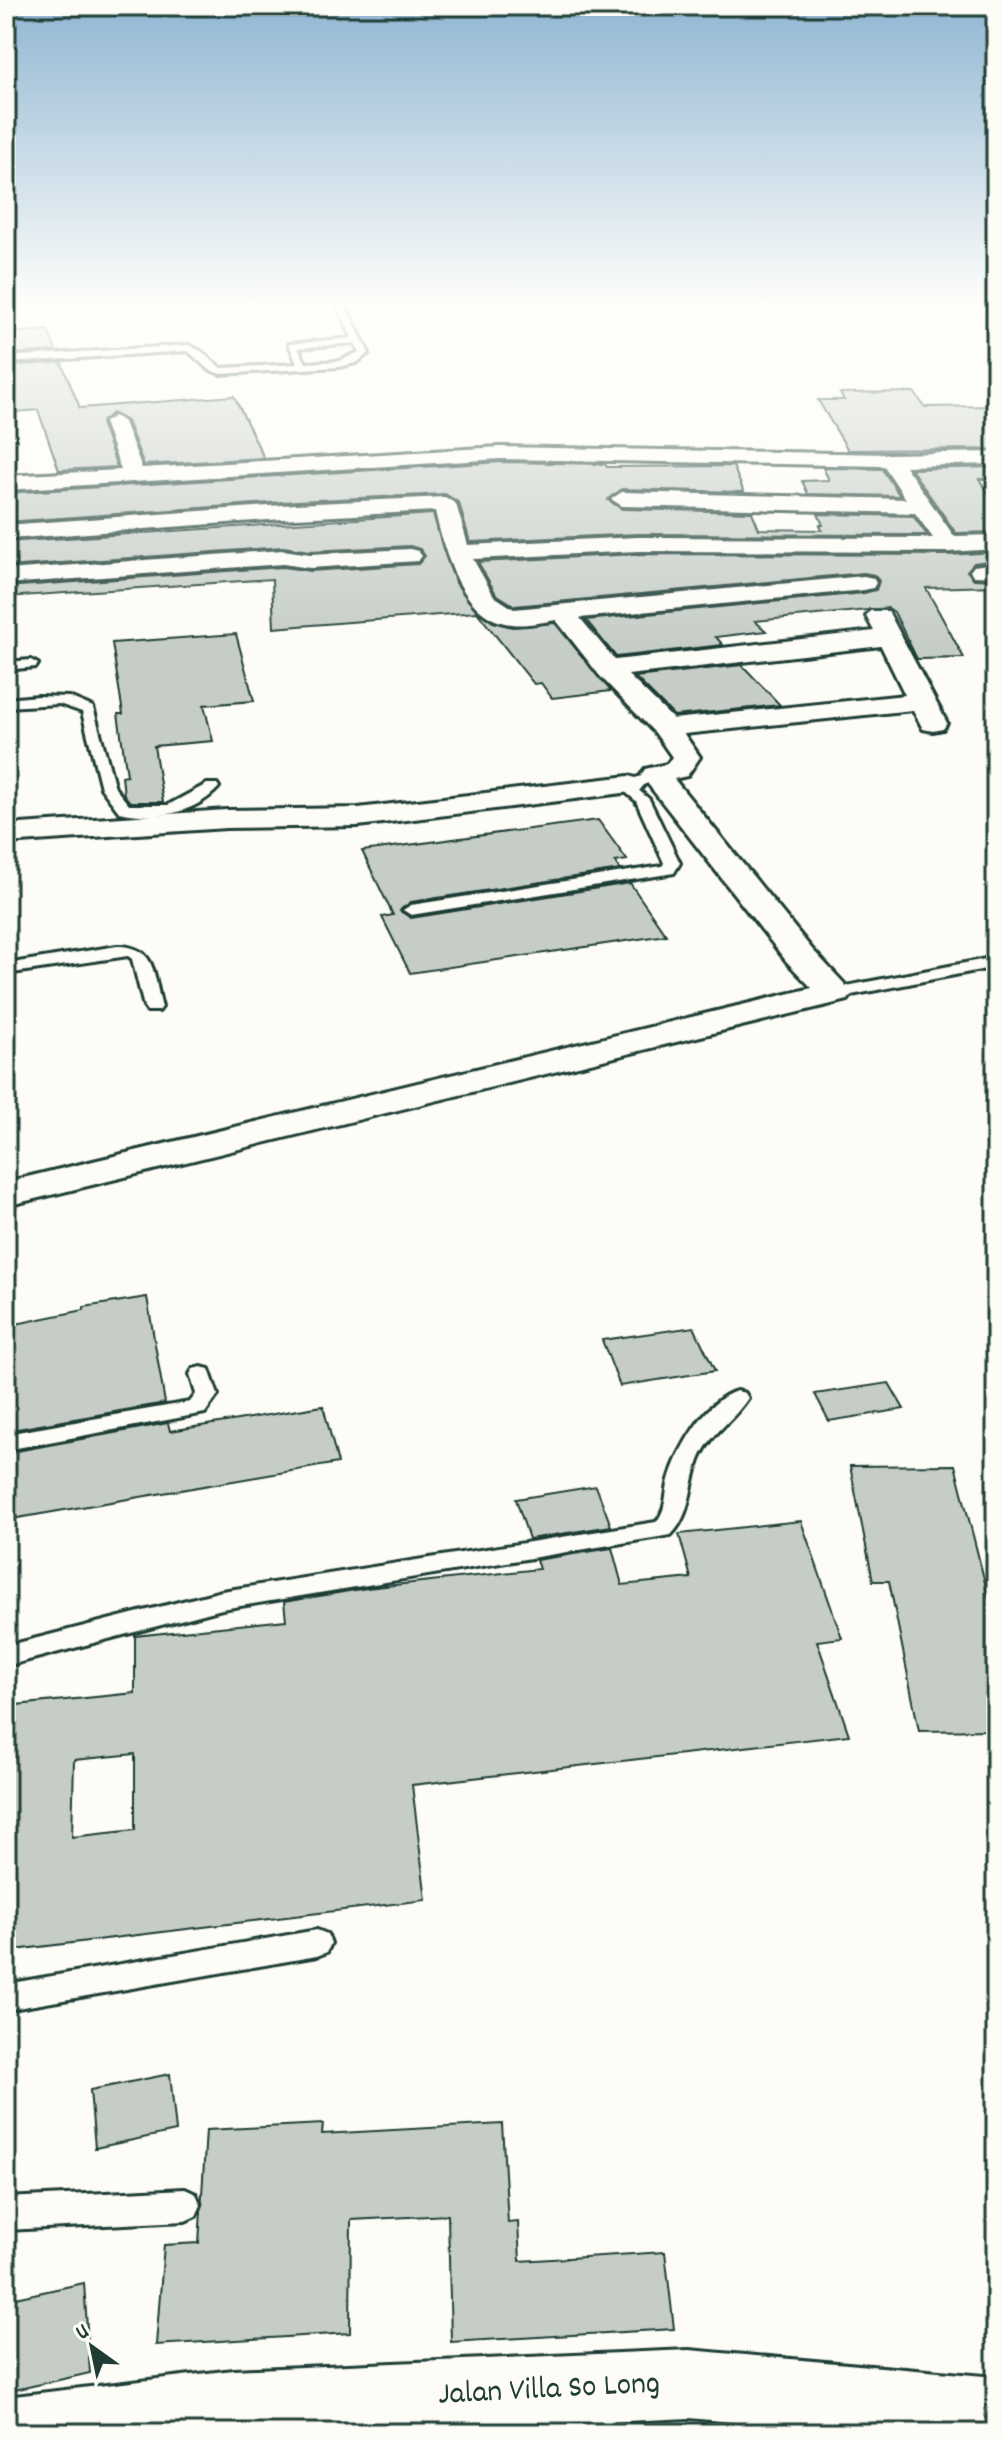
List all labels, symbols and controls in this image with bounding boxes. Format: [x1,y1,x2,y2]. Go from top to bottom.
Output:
north arrow [52,2307,132,2387]
text: U [70,2317,96,2349]
street label: Jalan Villa So Long [437,2362,661,2420]

